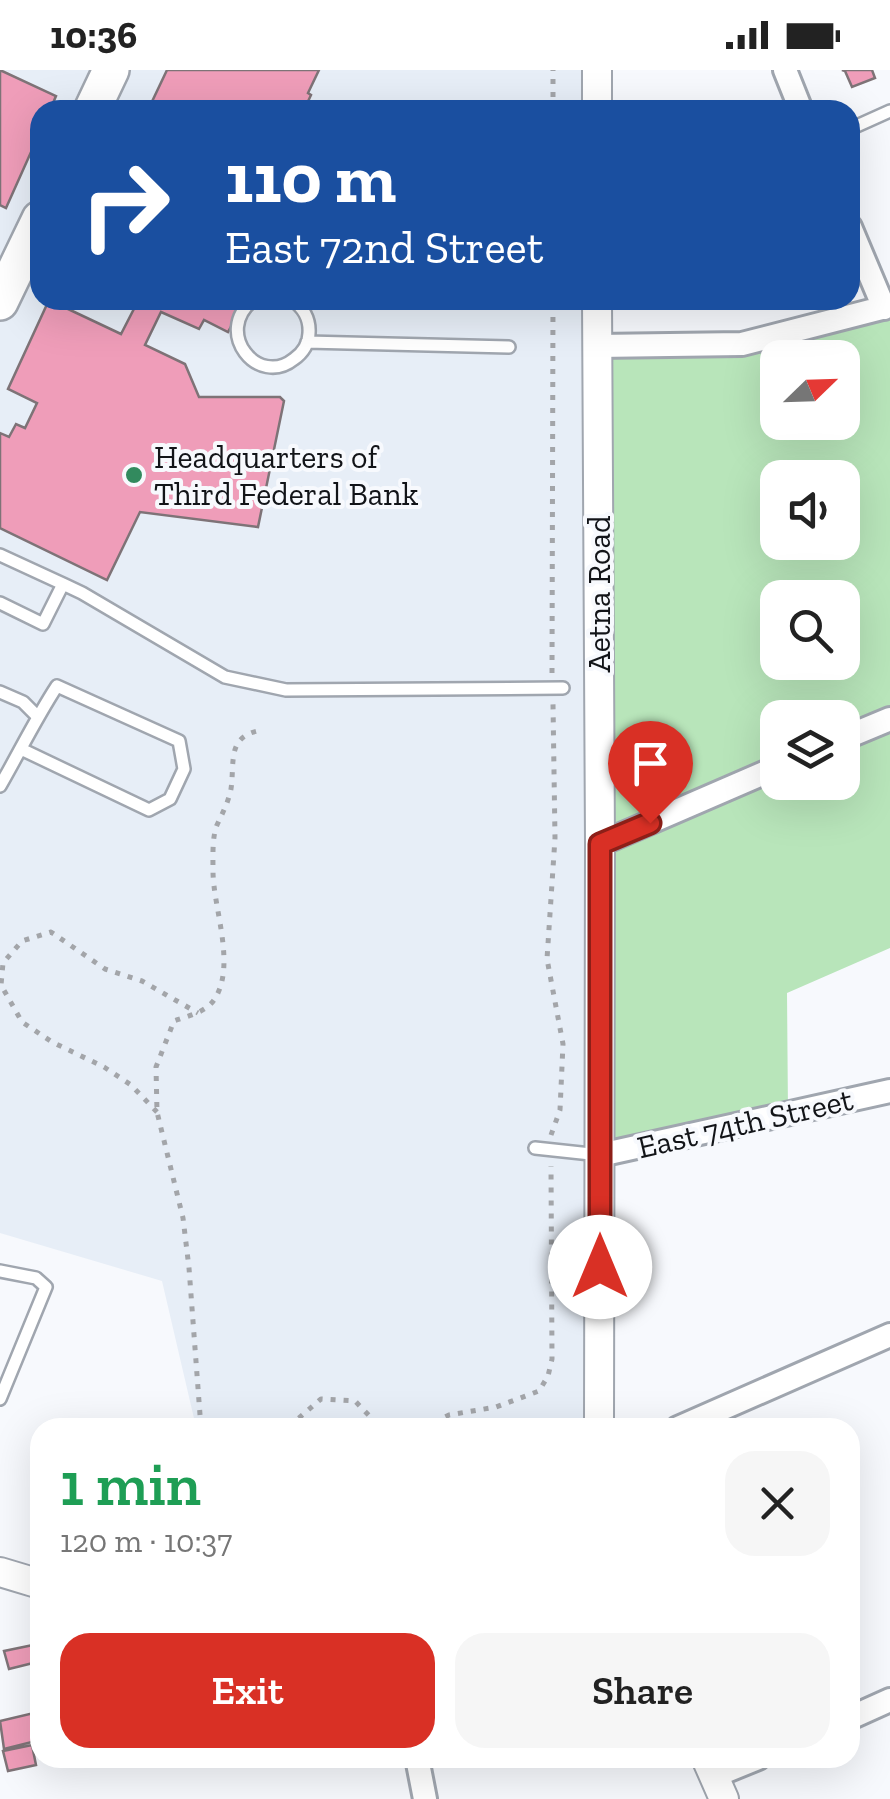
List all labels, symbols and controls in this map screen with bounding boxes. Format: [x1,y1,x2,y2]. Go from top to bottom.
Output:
text: 10:36 [50,12,137,58]
text: 110 m [225,136,396,220]
icon: right [60,140,190,270]
text: East 72nd Street [225,221,543,275]
north arrow [760,340,860,440]
map controls [760,340,860,800]
place label: Headquarters of Third Federal Bank [154,438,419,513]
button: sound [760,460,860,560]
marker: Headquarters of Third Federal Bank [123,464,145,486]
street label: Aetna Road [580,515,618,673]
button: search [760,580,860,680]
button: layers [760,700,860,800]
pin [608,721,693,824]
icon: arrive [623,736,678,791]
street label: East 74th Street [634,1080,857,1166]
position arrow [548,1215,652,1319]
text: 1 min [60,1448,201,1520]
button: close [725,1451,830,1556]
text: 120 m · 10:37 [60,1522,232,1560]
button: Exit [60,1633,435,1748]
button: Share [455,1633,830,1748]

